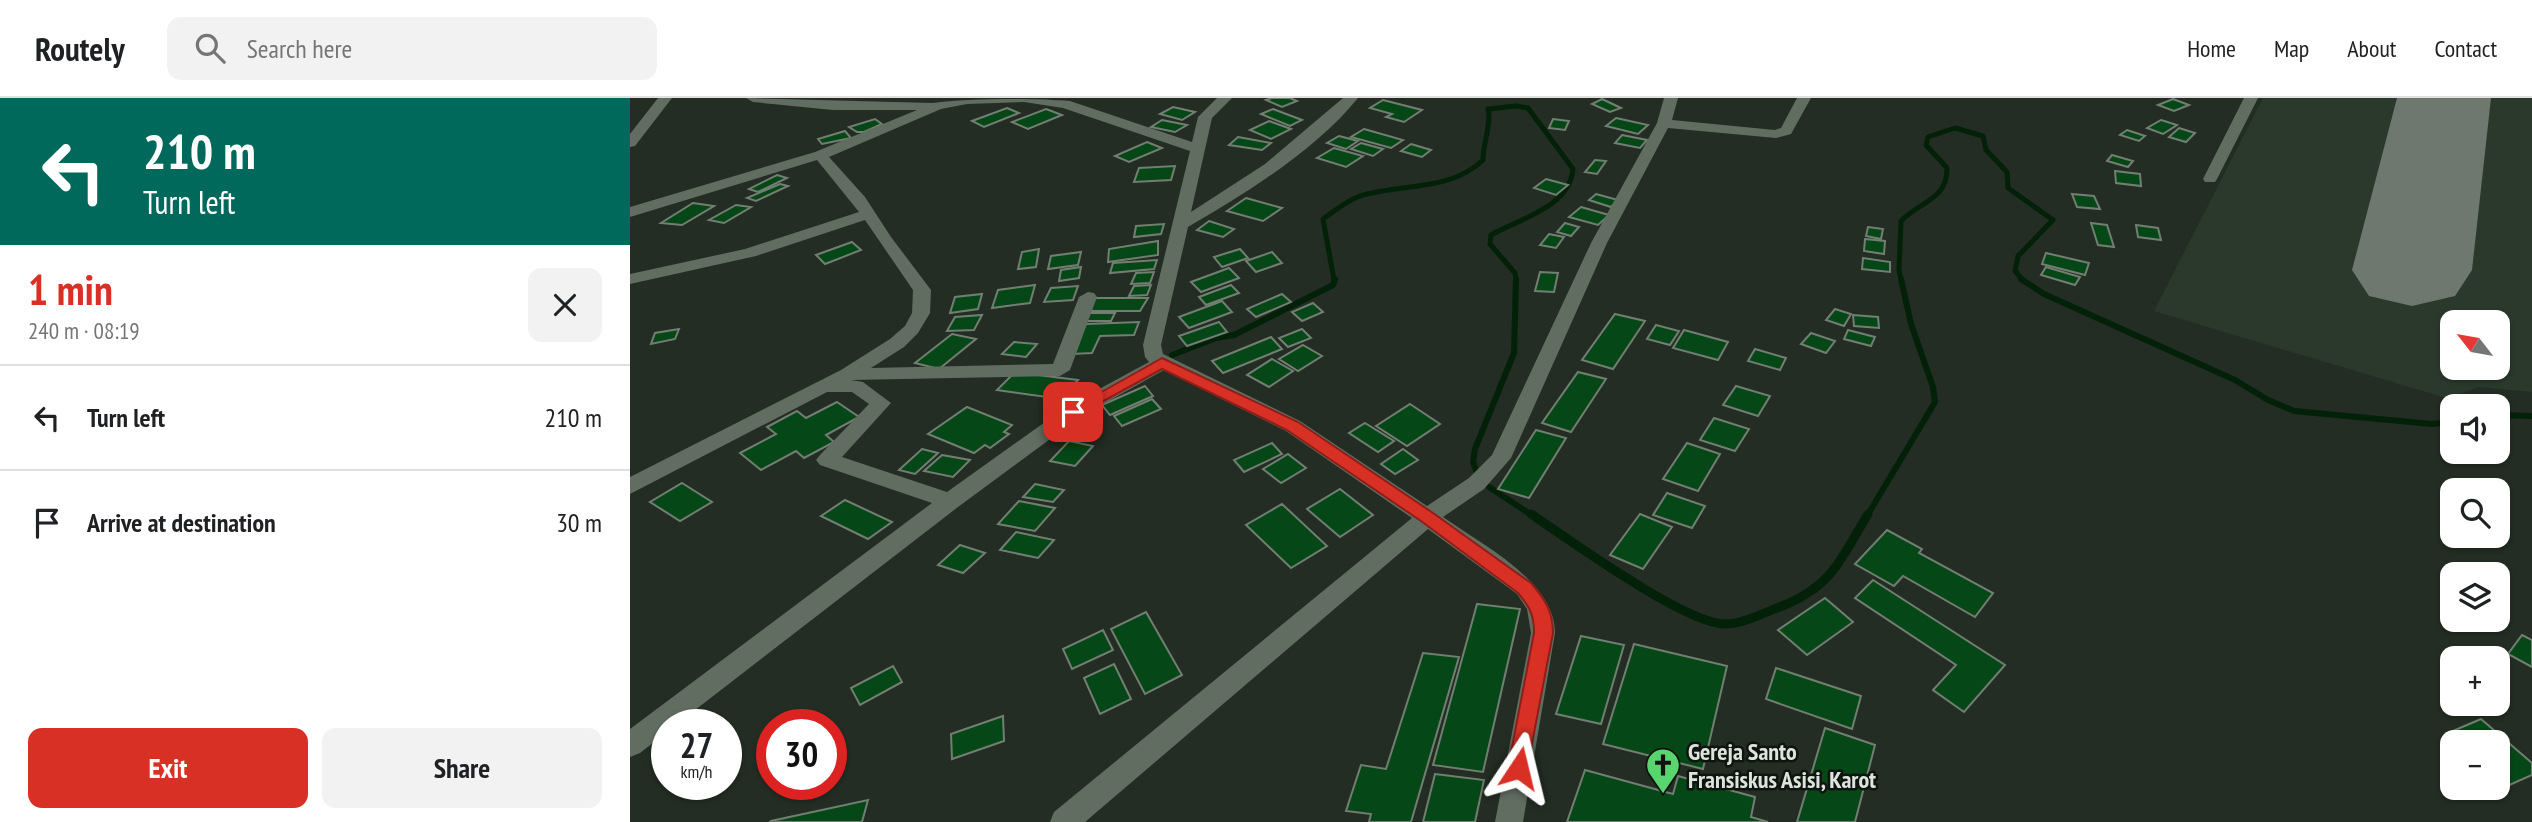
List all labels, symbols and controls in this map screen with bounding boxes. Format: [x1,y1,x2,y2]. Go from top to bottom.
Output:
search box [167,17,657,80]
text: Routely [35,27,125,70]
icon: search [191,29,229,67]
text: Search here [247,32,352,65]
text: Home [2187,33,2236,64]
text: Map [2274,33,2309,64]
text: About [2347,33,2396,64]
text: Contact [2434,33,2497,64]
text: 210 m [143,119,256,183]
icon: left [28,126,119,217]
text: Turn left [143,181,235,223]
text: 1 min [28,262,113,317]
button: close [528,268,602,342]
north arrow [2440,310,2510,380]
map controls [2440,310,2510,800]
text: 240 m · 08:19 [28,316,140,345]
pin [1043,382,1103,442]
icon: arrive [1054,393,1092,431]
button: sound [2440,394,2510,464]
icon: left [28,399,66,437]
text: Turn left [87,401,165,434]
text: 210 m [544,401,602,434]
button: search [2440,478,2510,548]
icon: arrive [28,504,66,542]
text: Arrive at destination [87,506,276,539]
text: 30 m [556,506,602,539]
button: layers [2440,562,2510,632]
button: + [2440,646,2510,716]
speed limit sign: 30 [756,709,847,800]
text: 27 [680,722,713,768]
button: Exit [28,728,308,808]
button: Share [322,728,602,808]
button: − [2440,730,2510,800]
position arrow [1482,731,1556,805]
place label: Gereja Santo Fransiskus Asisi, Karot [1688,736,1876,795]
church icon: Gereja Santo Fransiskus Asisi, Karot [1644,746,1682,795]
text: km/h [681,760,712,783]

